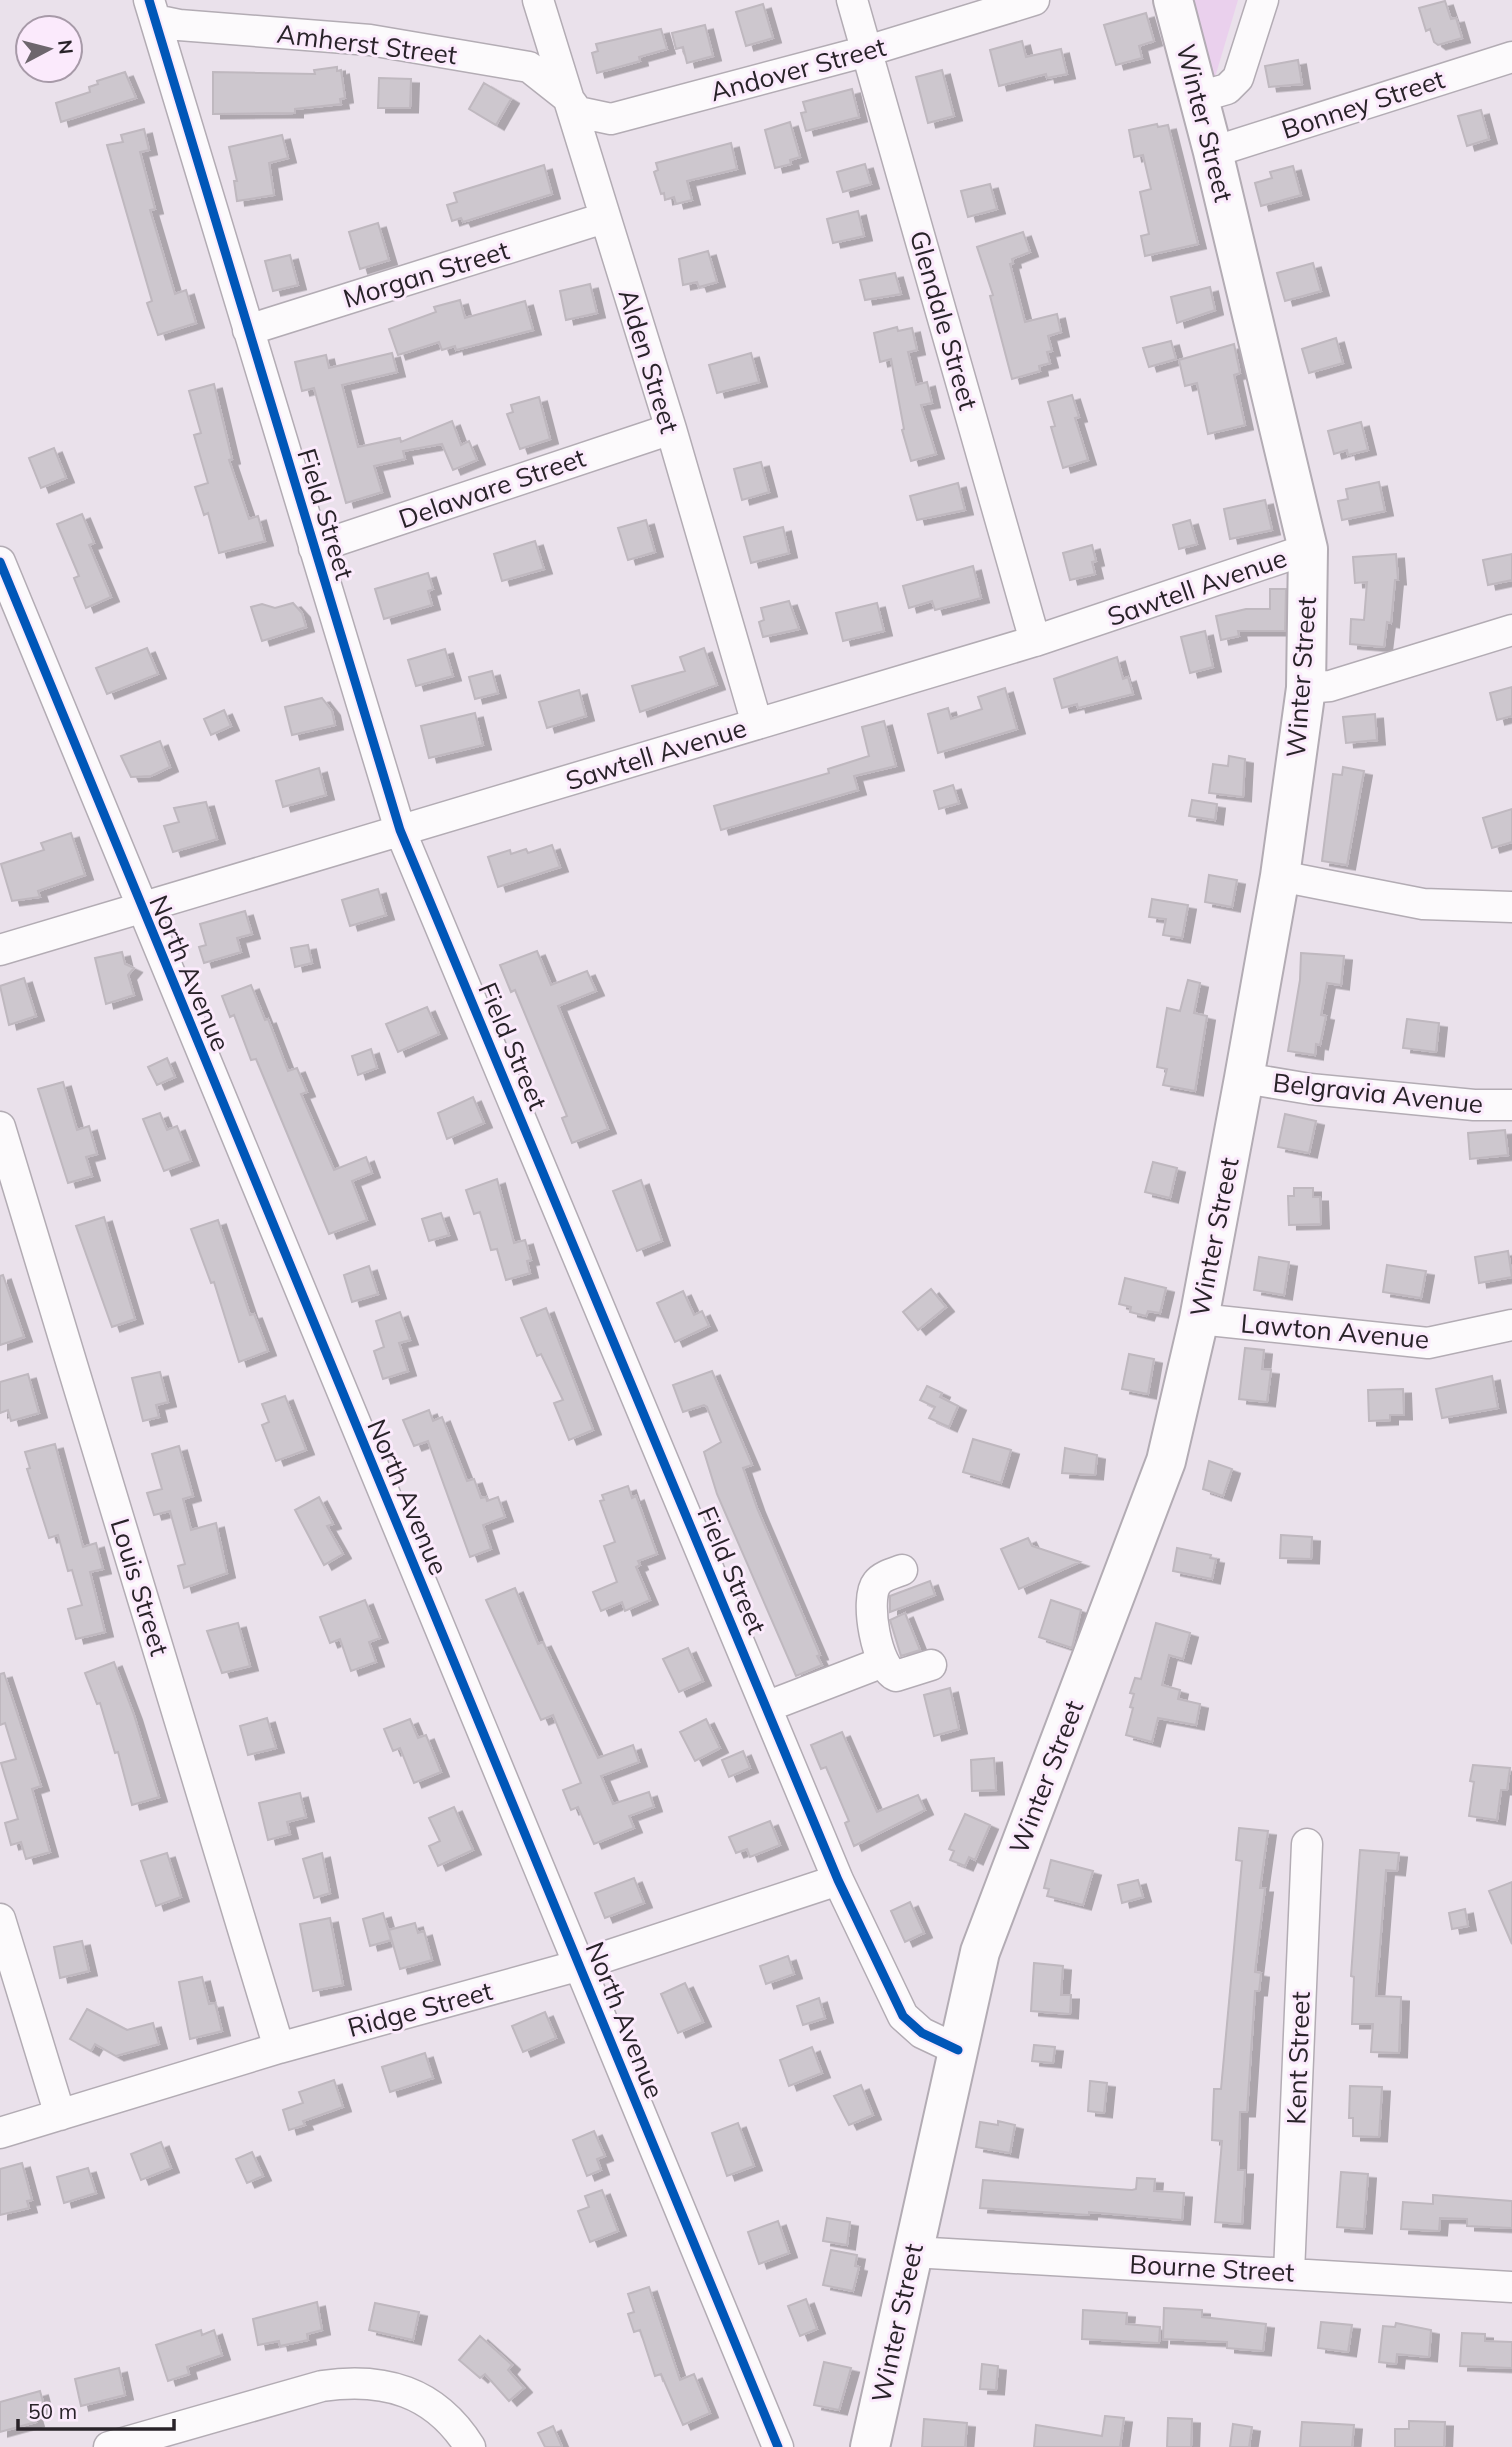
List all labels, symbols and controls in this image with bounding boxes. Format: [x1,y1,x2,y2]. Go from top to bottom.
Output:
north arrow [14,14,84,84]
street label: Amherst Street [275,17,459,71]
street label: Andover Street [707,30,889,108]
text: N [53,38,79,56]
street label: Winter Street [1169,41,1241,205]
street label: Bonney Street [1277,62,1449,146]
street label: Glendale Street [903,227,985,413]
street label: Morgan Street [339,233,513,315]
street label: Alden Street [611,285,687,437]
street label: Delaware Street [394,441,590,535]
street label: Field Street [290,444,362,584]
street label: Sawtell Avenue [1103,541,1291,633]
street label: Winter Street [1279,595,1323,759]
street label: Sawtell Avenue [562,711,750,797]
street label: North Avenue [142,890,238,1056]
street label: Field Street [471,977,555,1115]
street label: Belgravia Avenue [1271,1066,1485,1120]
street label: Winter Street [1182,1155,1246,1319]
street label: Lawton Avenue [1239,1306,1431,1356]
street label: North Avenue [360,1414,456,1580]
street label: Field Street [690,1501,774,1639]
street label: Louis Street [104,1514,176,1660]
street label: Winter Street [1002,1696,1090,1858]
street label: North Avenue [579,1937,671,2103]
street label: Ridge Street [344,1974,496,2044]
street label: Kent Street [1279,1991,1317,2125]
street label: Winter Street [864,2241,930,2405]
street label: Bourne Street [1129,2247,1295,2289]
scale bar [18,2388,173,2432]
text: 50 m [28,2398,77,2424]

